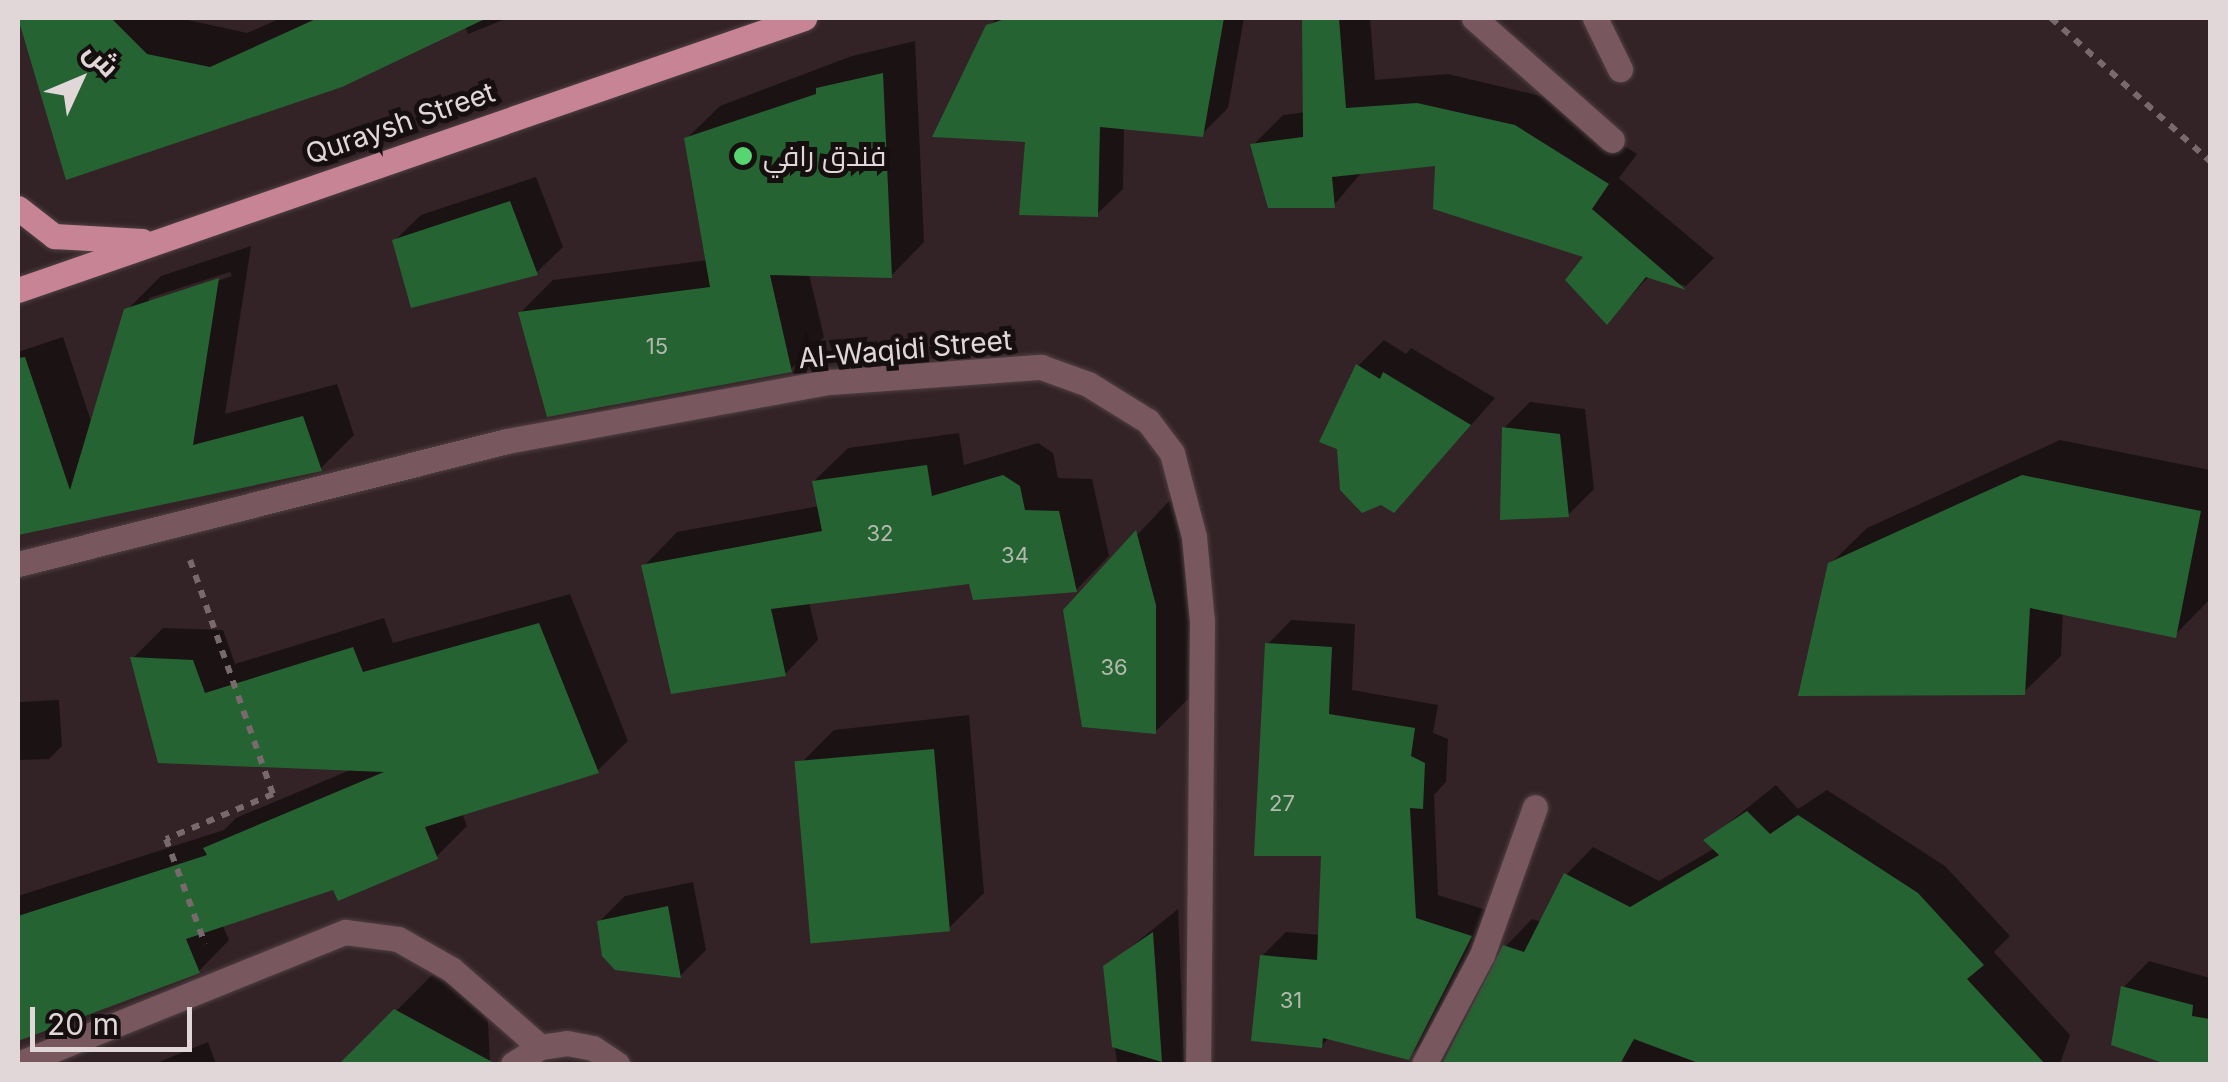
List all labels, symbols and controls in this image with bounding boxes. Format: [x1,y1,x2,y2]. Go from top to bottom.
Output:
north arrow [30,30,130,130]
text: ش [77,34,126,84]
street label: Quraysh Street [301,75,499,171]
place label: فندق رافي [763,139,886,173]
marker: فندق رافي [732,145,754,167]
street label: Al-Waqidi Street [797,323,1013,375]
house number: 15 [646,334,668,360]
house number: 32 [866,521,894,547]
house number: 34 [1001,543,1029,569]
house number: 36 [1100,655,1128,681]
house number: 27 [1269,791,1295,817]
scale bar [35,987,198,1049]
house number: 31 [1280,988,1302,1014]
text: 20 m [47,1006,119,1042]

